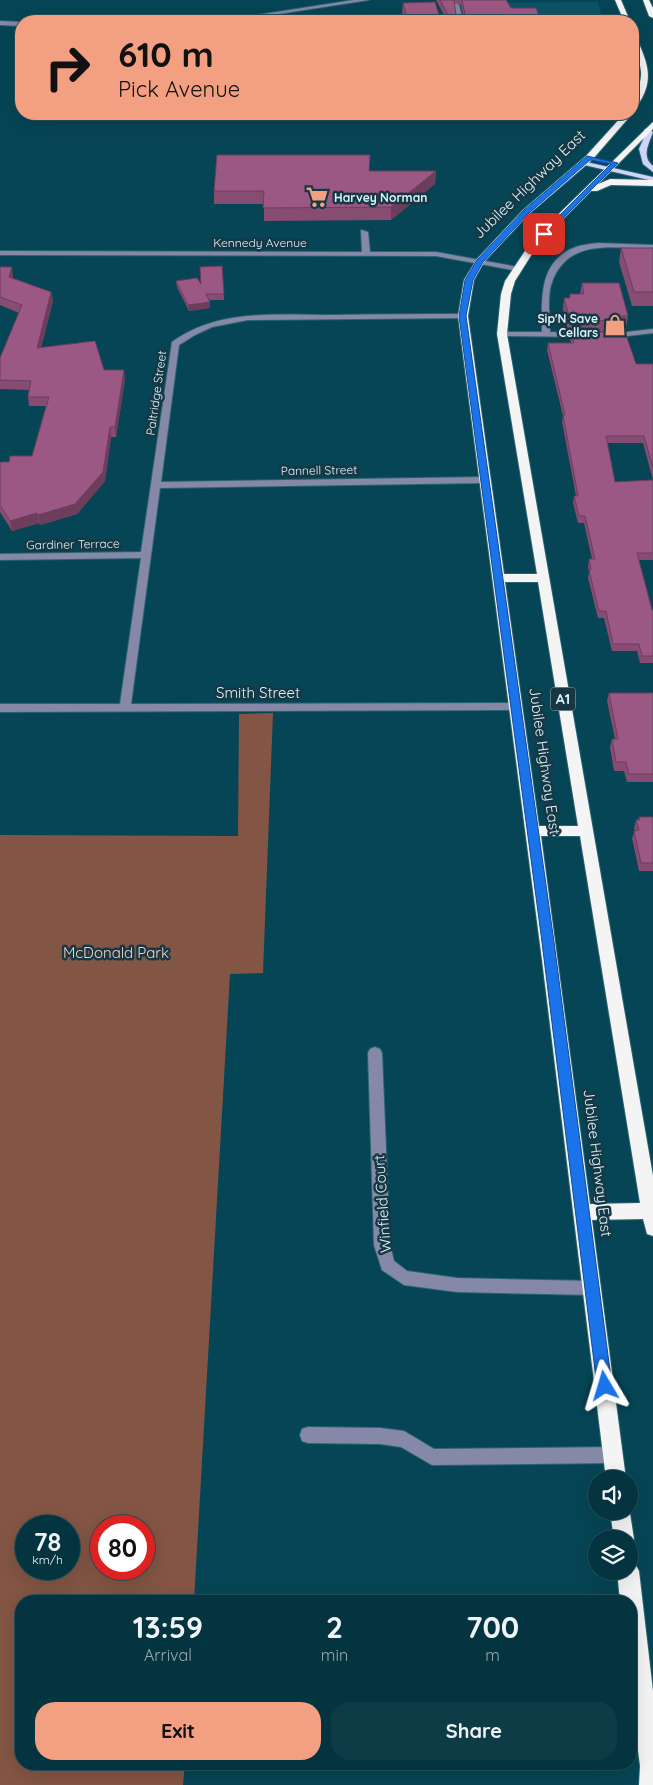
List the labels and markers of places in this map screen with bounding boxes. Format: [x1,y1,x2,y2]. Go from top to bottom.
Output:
supermarket icon: Harvey Norman [304,184,330,210]
place label: Harvey Norman [334,190,427,205]
pin [523,213,565,255]
place label: Sip'N Save Cellars [537,311,598,340]
shop icon: Sip'N Save Cellars [602,312,628,338]

